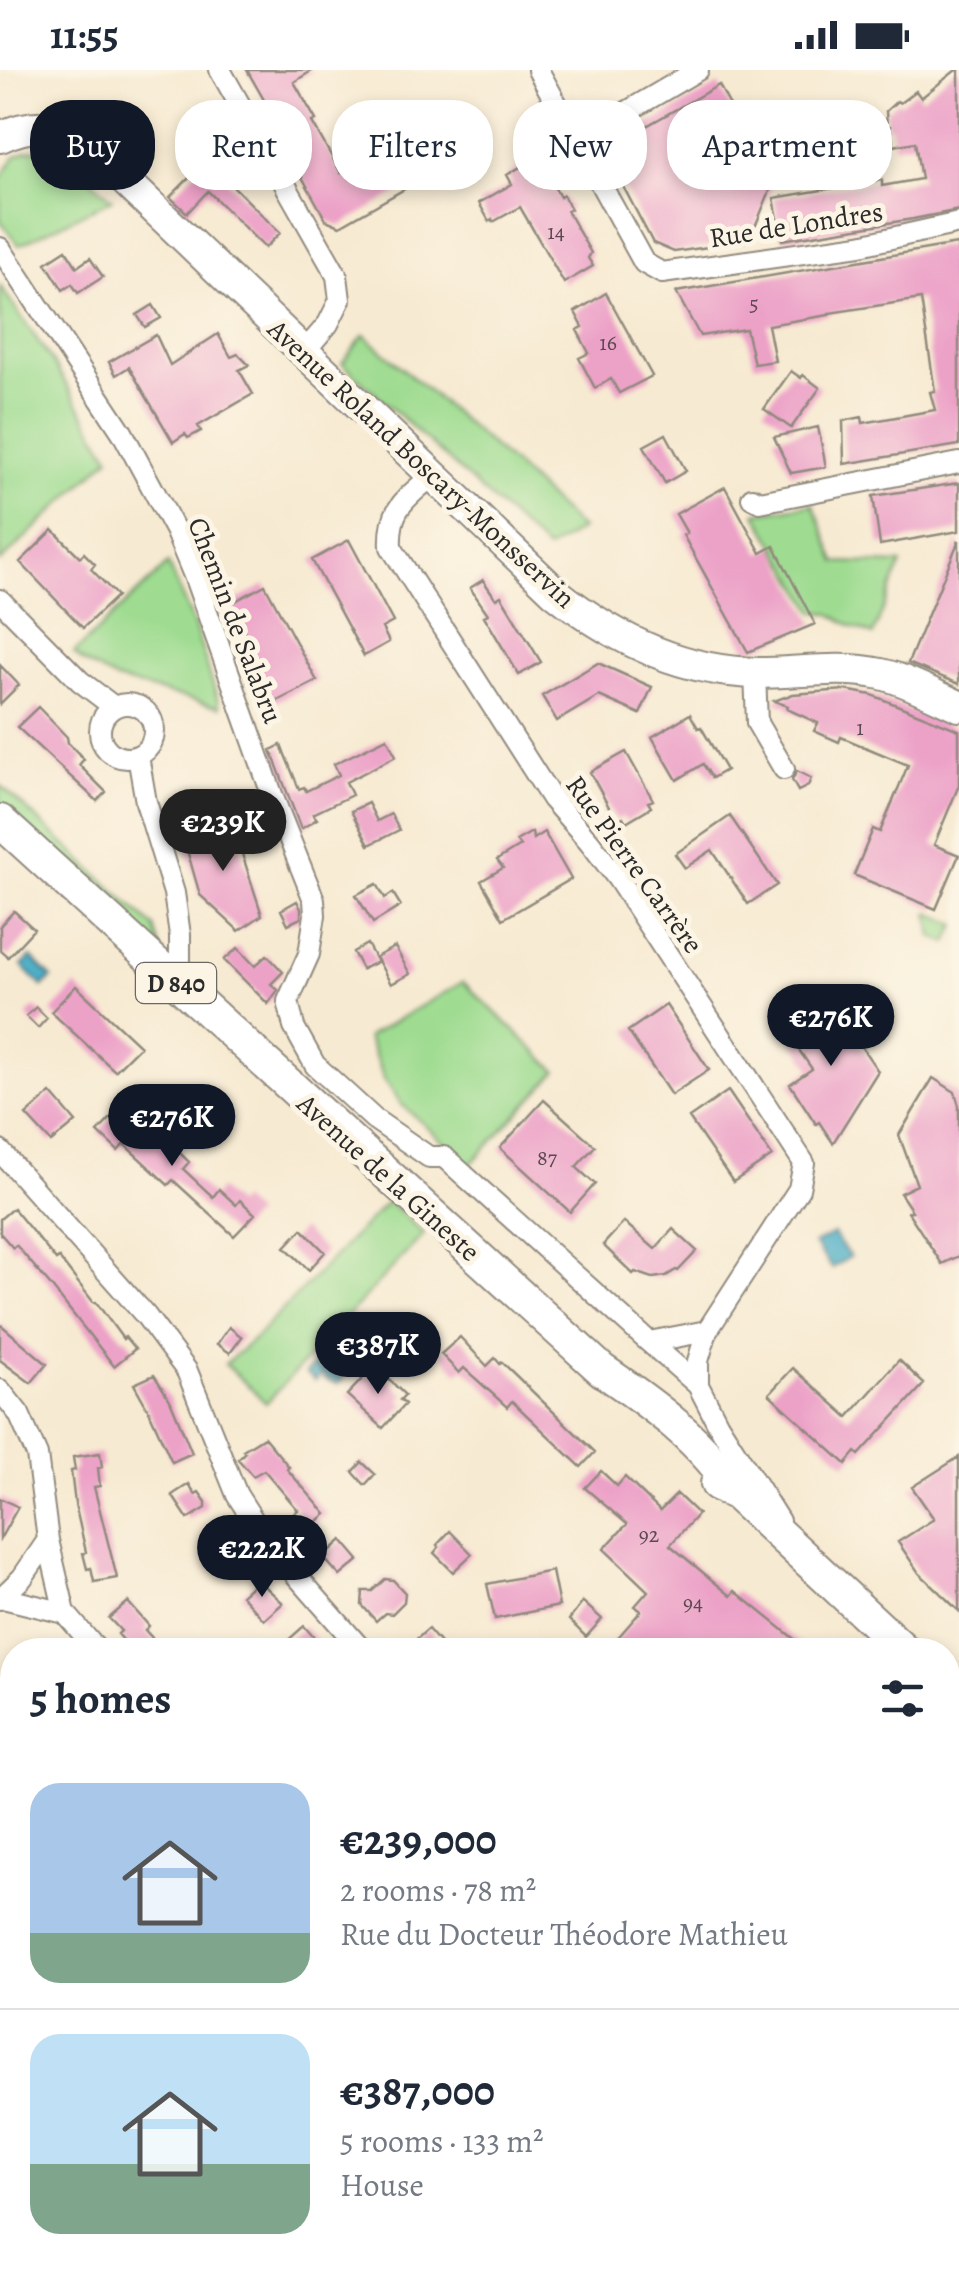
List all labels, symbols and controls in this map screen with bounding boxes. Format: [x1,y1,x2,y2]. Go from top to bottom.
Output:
text: 11:55 [50,9,119,61]
chip: Buy [30,100,155,190]
chip: Rent [175,100,312,190]
chip: Filters [332,100,493,190]
chip: New [513,100,647,190]
chip: Apartment [667,100,892,190]
street label: Rue de Londres [707,193,886,257]
house number: 14 [547,217,565,247]
house number: 5 [749,289,759,319]
street label: Avenue Roland Boscary-Monsservin [258,310,584,617]
house number: 16 [599,328,617,358]
street label: Chemin de Salabru [178,512,292,729]
house number: 1 [856,713,864,743]
street label: Rue Pierre Carrère [557,768,712,961]
pin: €239K [153,789,293,874]
text: €239K [181,799,265,843]
road number: D 840 [136,963,216,1003]
pin: €276K [761,984,901,1069]
text: €276K [789,994,873,1038]
pin: €276K [102,1084,242,1169]
street label: Avenue de la Gineste [288,1085,488,1270]
text: €276K [130,1094,214,1138]
house number: 87 [537,1143,558,1173]
pin: €387K [308,1312,448,1397]
text: €387K [337,1322,419,1366]
pin: €222K [192,1515,332,1600]
house number: 92 [639,1520,659,1550]
text: €222K [219,1525,305,1569]
house number: 94 [683,1588,703,1618]
text: 5 homes [30,1670,171,1727]
icon: filters [875,1671,930,1726]
text: €239,000 [340,1811,497,1868]
icon: home [110,1823,230,1943]
text: 2 rooms · 78 m² [340,1868,536,1912]
text: Rue du Docteur Théodore Mathieu [340,1912,788,1956]
text: €387,000 [340,2062,495,2119]
icon: home [110,2074,230,2194]
text: 5 rooms · 133 m² [340,2119,543,2163]
text: House [340,2163,424,2207]

